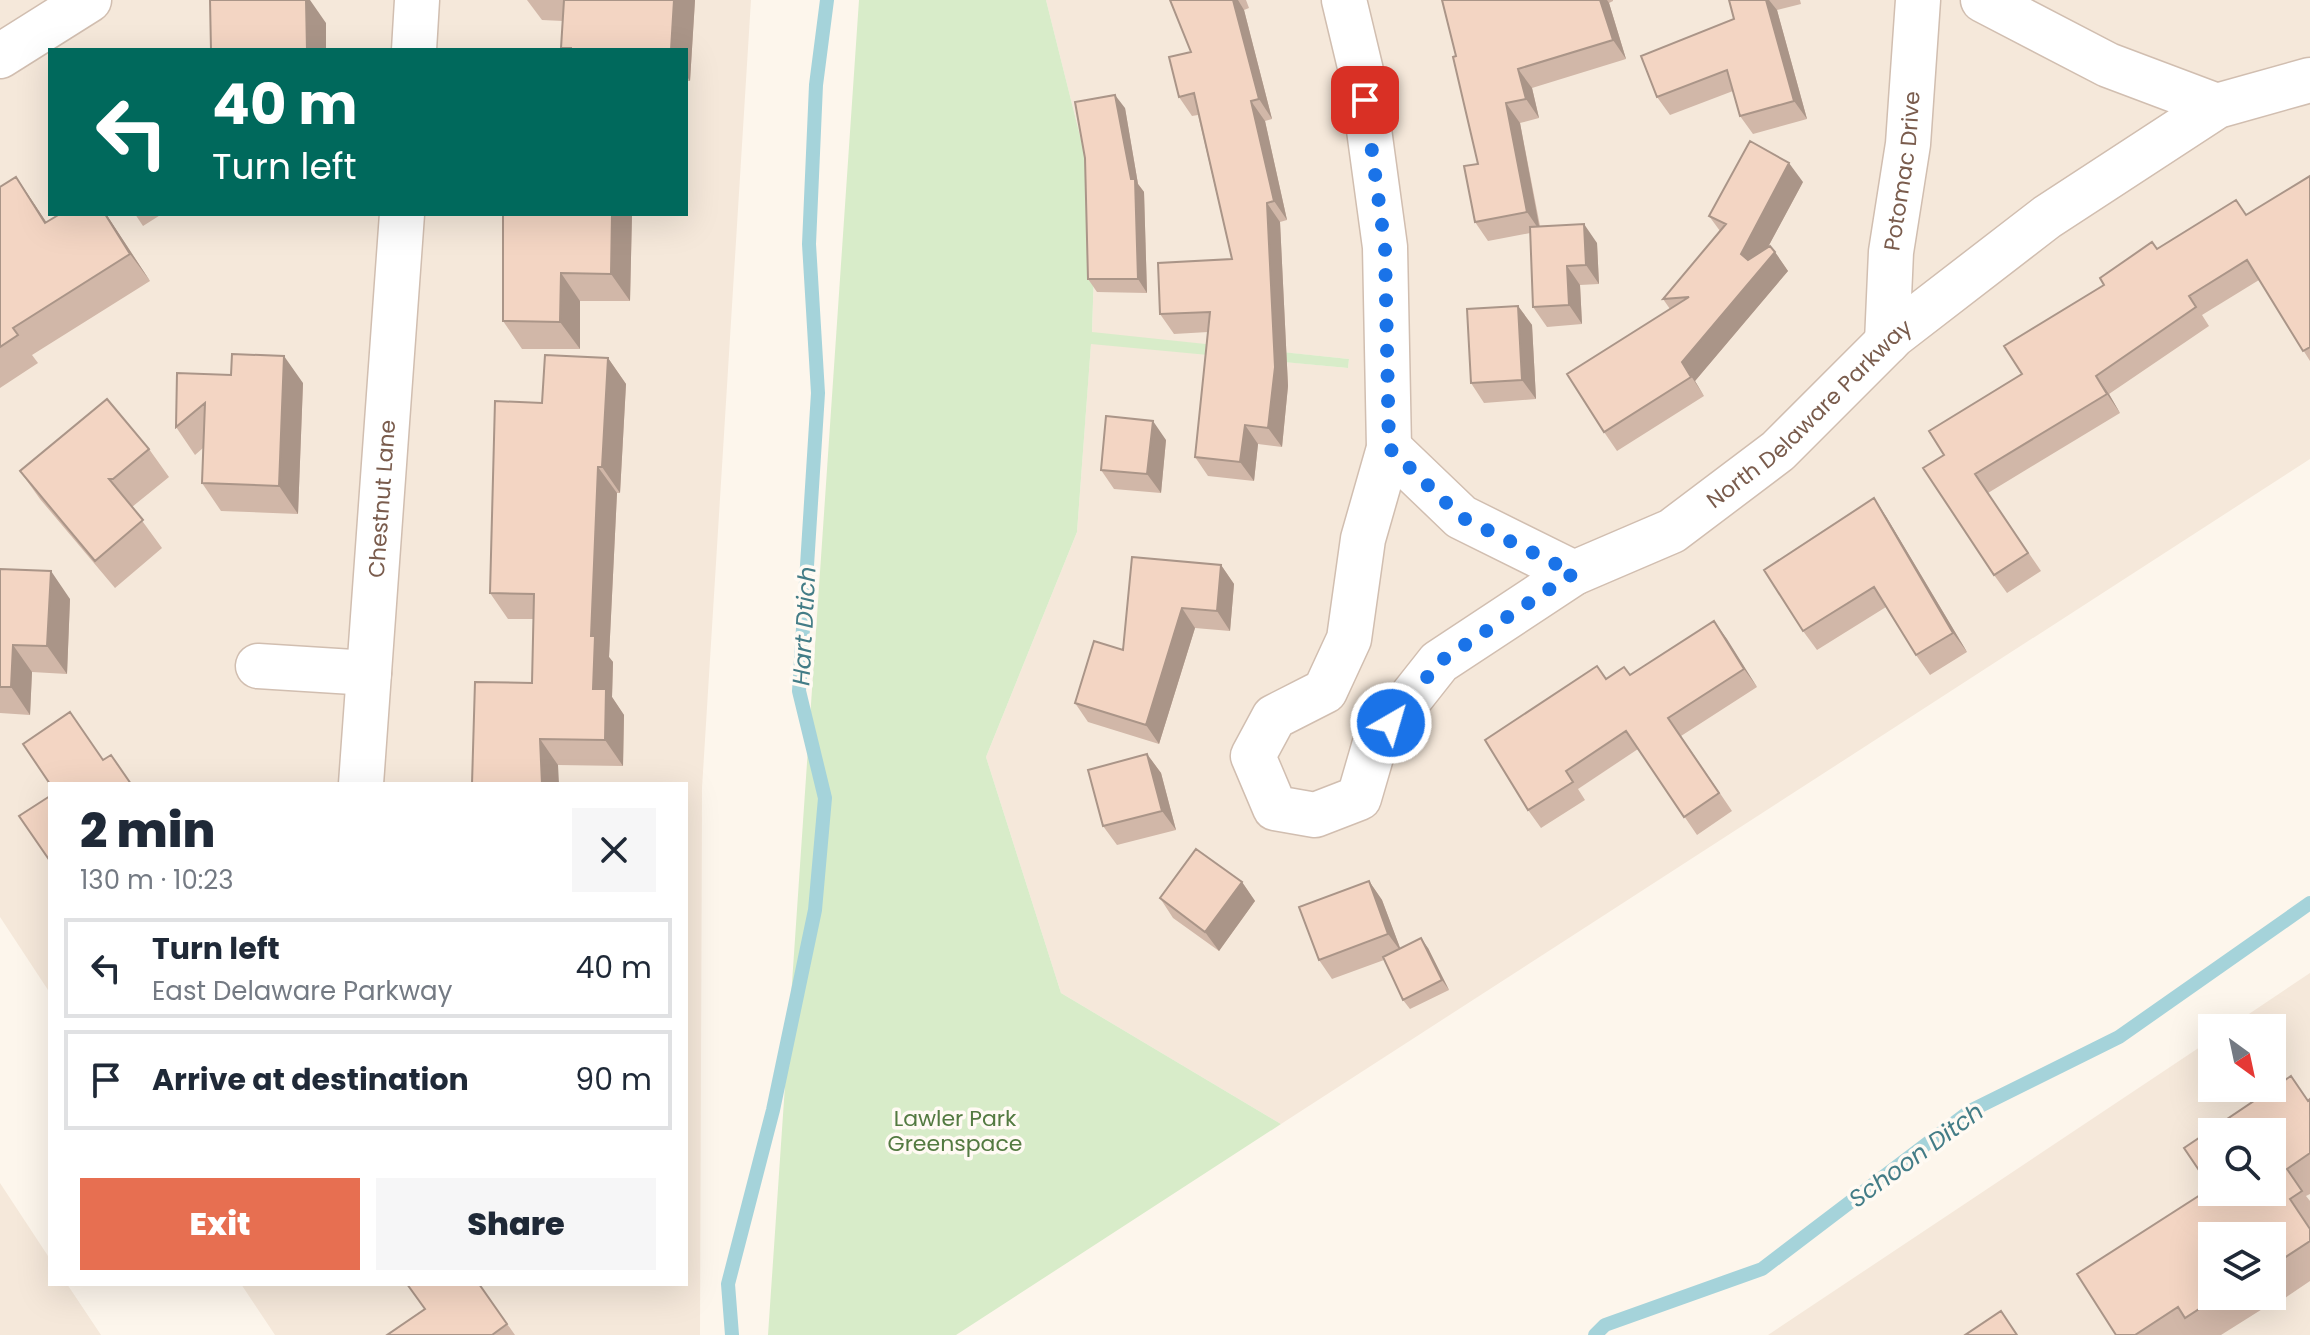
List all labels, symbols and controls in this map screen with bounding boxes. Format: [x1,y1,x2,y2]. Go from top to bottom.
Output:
text: 40 m [212,65,358,144]
pin [1331,66,1399,134]
icon: arrive [1343,78,1387,122]
icon: left [80,80,184,184]
street label: Potomac Drive [1876,90,1927,253]
text: Turn left [212,141,357,192]
street label: North Delaware Parkway [1700,311,1918,515]
street label: Chestnut Lane [360,419,403,579]
water label: Hart Dtich [784,566,824,686]
position arrow [1349,681,1433,765]
text: 2 min [80,797,215,864]
button: close [572,808,656,892]
text: 130 m · 10:23 [80,862,234,898]
text: Turn left [152,927,280,970]
icon: left [84,946,128,990]
text: 40 m [575,946,652,989]
text: East Delaware Parkway [152,973,452,1009]
north arrow [2198,1014,2286,1102]
map controls [2198,1014,2286,1310]
icon: arrive [84,1058,128,1102]
text: Arrive at destination [152,1058,469,1101]
text: 90 m [575,1058,652,1101]
water label: Schoon Ditch [1842,1095,1990,1215]
park label: Lawler Park Greenspace [888,1103,1022,1159]
button: search [2198,1118,2286,1206]
button: Exit [80,1178,360,1270]
button: Share [376,1178,656,1270]
button: layers [2198,1222,2286,1310]

